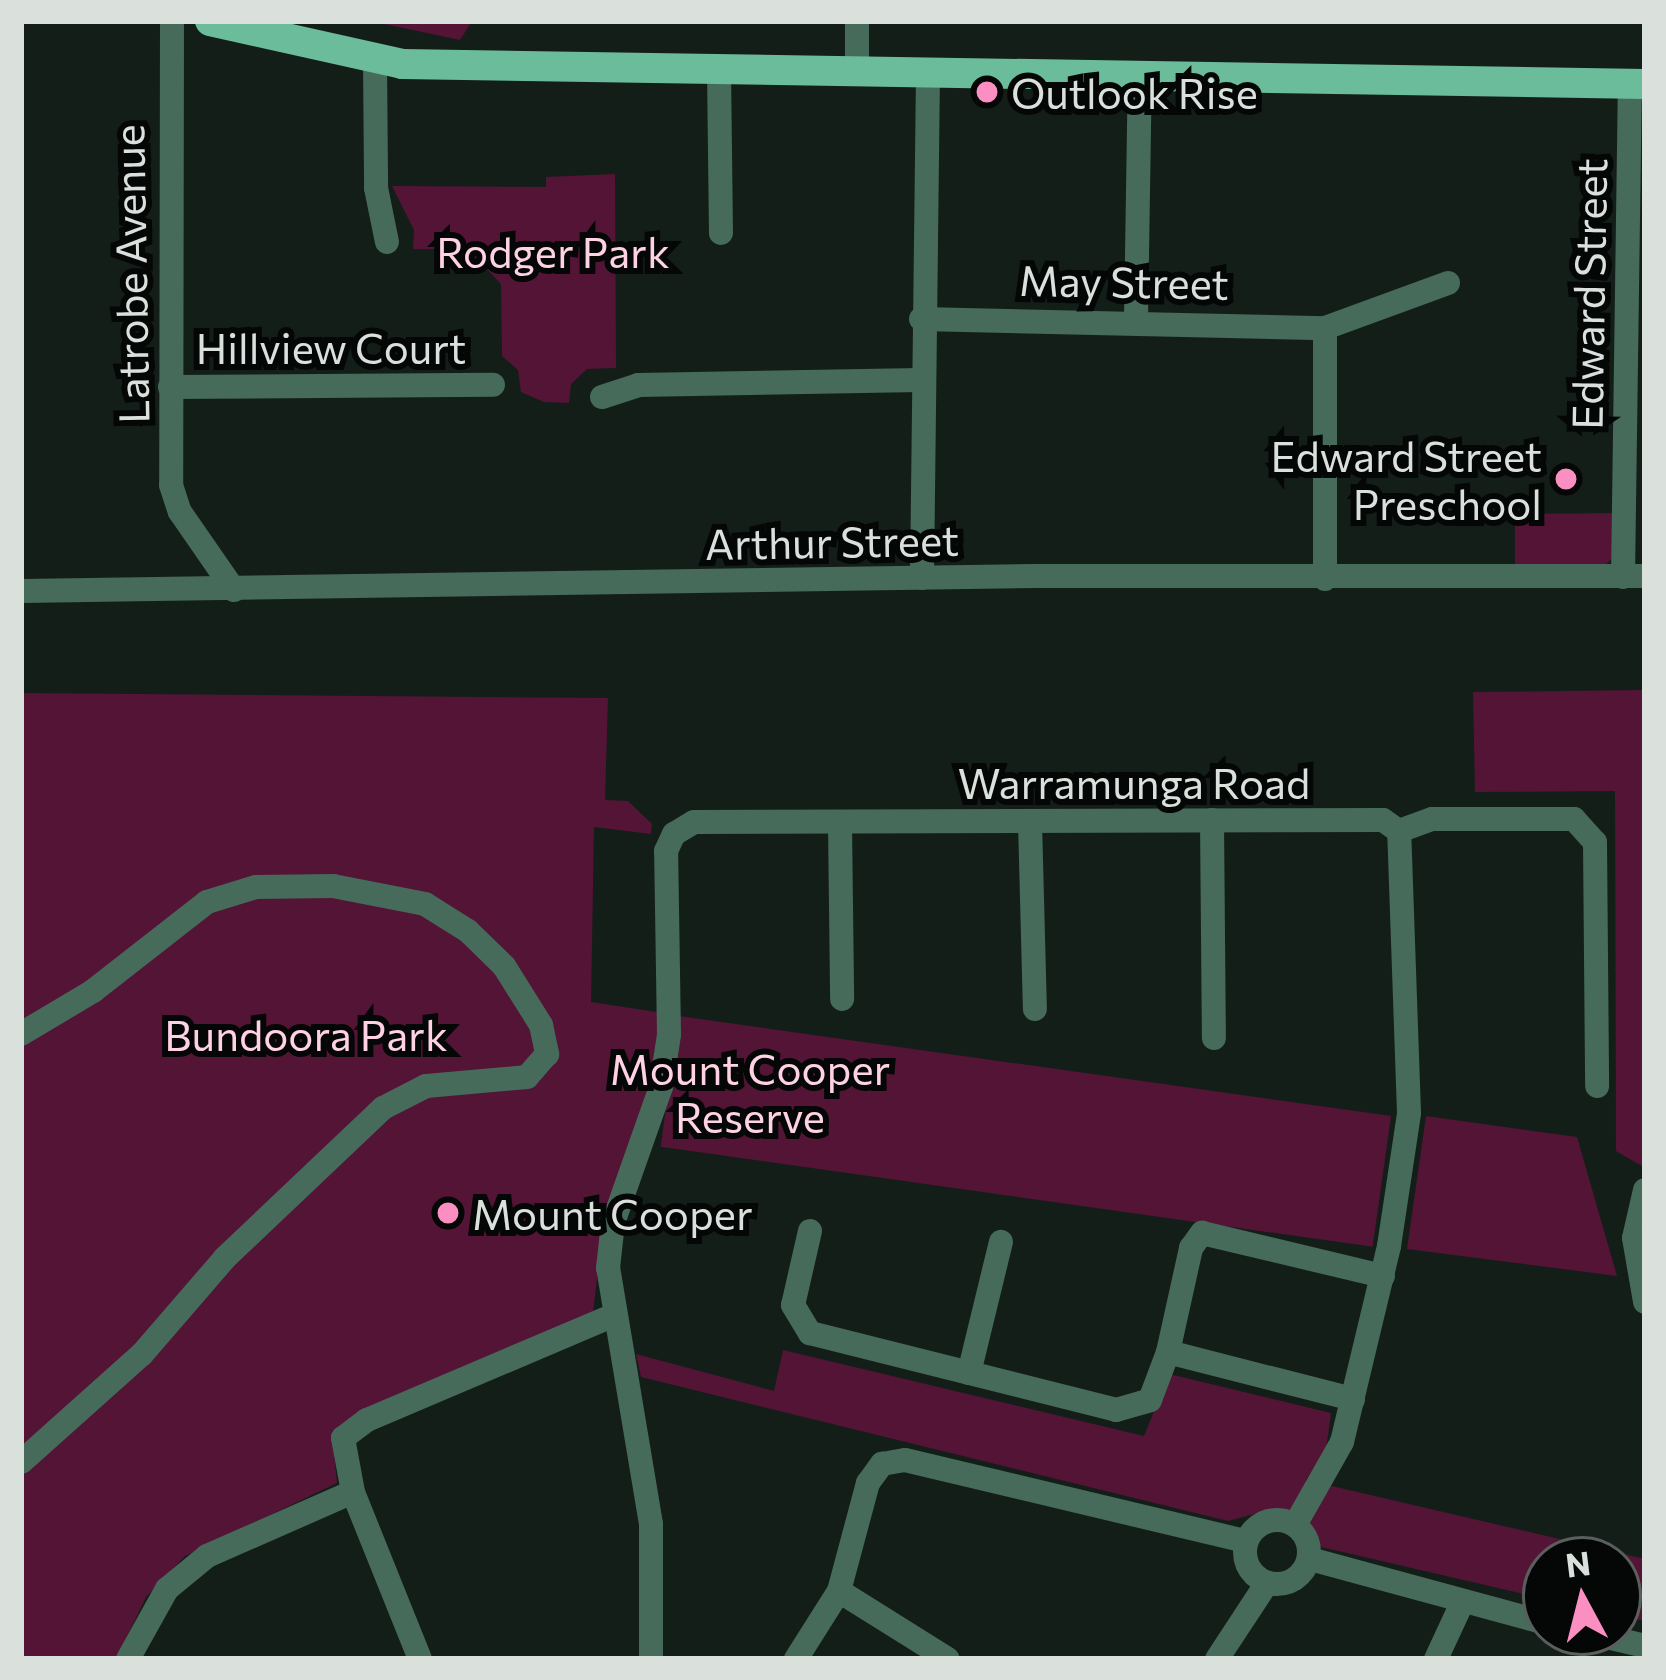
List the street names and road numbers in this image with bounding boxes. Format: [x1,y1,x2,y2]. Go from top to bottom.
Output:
street label: Latrobe Avenue [102,124,158,424]
street label: Edward Street [1560,158,1616,430]
street label: May Street [1019,254,1229,308]
street label: Hillview Court [196,322,466,372]
street label: Arthur Street [705,514,959,568]
street label: Warramunga Road [958,757,1310,807]

